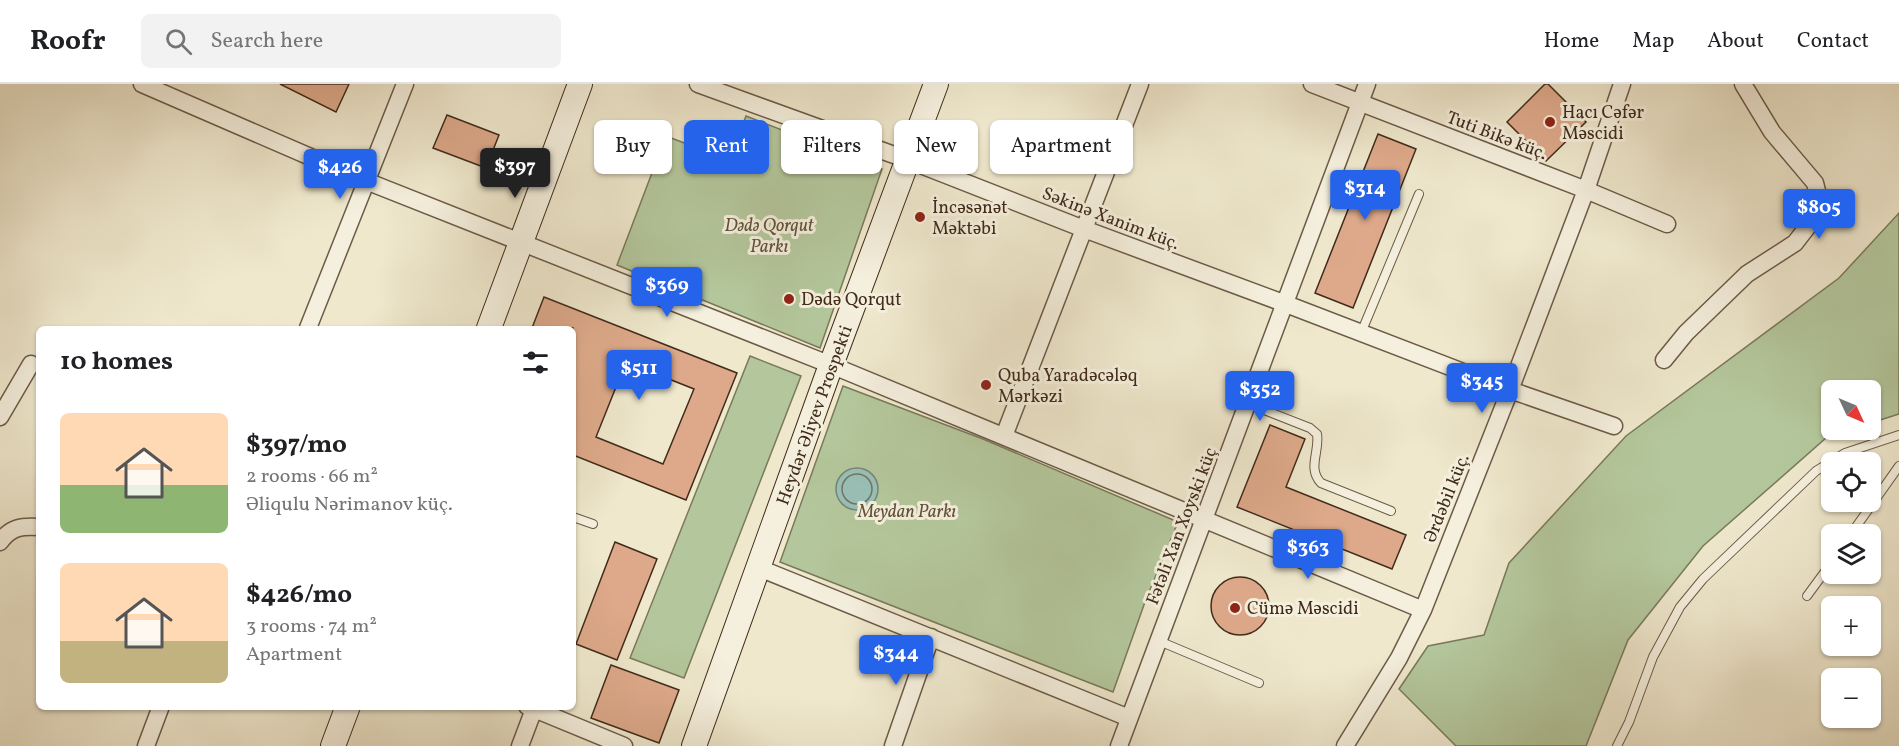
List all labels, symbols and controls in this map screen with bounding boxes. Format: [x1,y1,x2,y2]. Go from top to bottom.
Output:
search box [141,14,561,68]
text: Roofr [30,22,105,61]
icon: search [162,25,195,58]
text: Search here [210,26,323,57]
text: Home [1544,27,1599,56]
text: Map [1632,27,1674,56]
text: About [1707,27,1764,56]
text: Contact [1797,27,1869,56]
place label: Hacı Cəfər Məscidi [1562,101,1645,147]
street label: Tuti Bikə küç. [1443,106,1550,167]
marker: Hacı Cəfər Məscidi [1543,115,1557,129]
chip: Buy [594,120,672,174]
chip: Rent [684,120,769,174]
chip: Filters [781,120,882,174]
chip: New [894,120,978,174]
chip: Apartment [990,120,1133,174]
pin: $397 [479,148,551,199]
pin: $426 [304,149,376,200]
text: $397 [494,153,536,181]
text: $426 [318,154,362,182]
pin: $314 [1329,170,1401,221]
text: $314 [1344,175,1386,203]
street label: Səkinə Xanim küç. [1038,182,1183,257]
pin: $805 [1783,189,1855,240]
text: $805 [1797,194,1841,222]
place label: İncəsənət Məktəbi [932,196,1008,242]
marker: İncəsənət Məktəbi [913,210,927,224]
park label: Dədə Qorqut Parkı [724,214,815,260]
pin: $369 [631,267,703,318]
text: $369 [645,272,689,300]
place label: Dədə Qorqut [801,288,902,313]
marker: Dədə Qorqut [782,292,796,306]
street label: Heydər Əliyev Prospekti [771,322,860,509]
text: 10 homes [60,344,173,380]
icon: filters [519,346,552,379]
pin: $511 [603,350,675,401]
text: $511 [621,355,657,383]
pin: $345 [1446,363,1518,414]
place label: Quba Yaradəcələq Mərkəzi [998,364,1138,410]
text: $345 [1461,368,1503,396]
pin: $352 [1224,371,1296,422]
text: $352 [1239,376,1281,404]
marker: Quba Yaradəcələq Mərkəzi [979,378,993,392]
north arrow [1821,380,1881,440]
map controls [1821,380,1881,728]
text: $397/mo [246,427,347,463]
icon: home [108,437,180,509]
street label: Fətəli Xan Xoyski küç [1141,444,1224,609]
street label: Ərdəbil küç. [1418,450,1477,547]
button: locate [1821,452,1881,512]
text: 2 rooms · 66 m² [246,463,378,491]
text: Əliqulu Nərimanov küç. [246,491,453,519]
park label: Meydan Parkı [857,500,956,525]
button: layers [1821,524,1881,584]
pin: $363 [1272,529,1344,580]
text: $363 [1287,534,1329,562]
text: $426/mo [246,577,352,613]
icon: home [108,587,180,659]
button: + [1821,596,1881,656]
place label: Cümə Məscidi [1247,597,1359,622]
marker: Cümə Məscidi [1228,601,1242,615]
text: 3 rooms · 74 m² [246,613,377,641]
pin: $344 [860,635,932,686]
text: $344 [873,640,919,668]
text: Apartment [246,641,342,669]
button: − [1821,668,1881,728]

